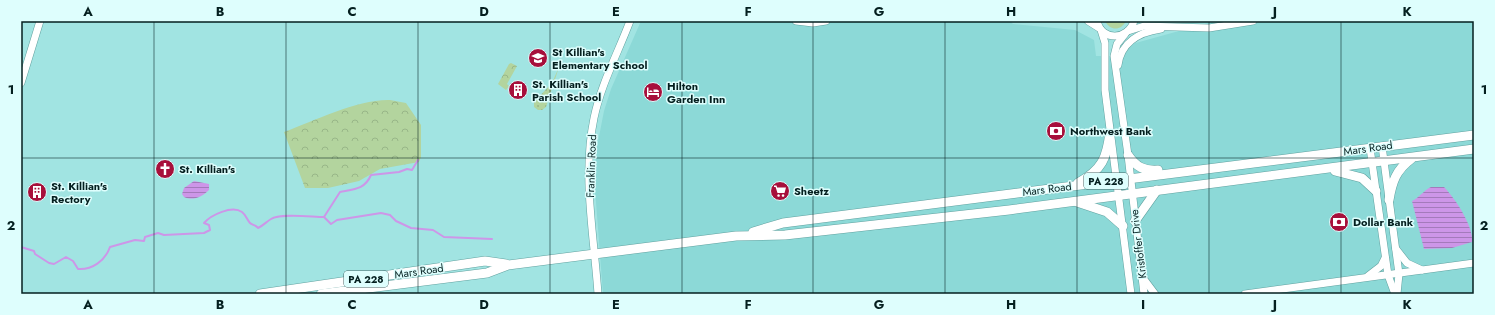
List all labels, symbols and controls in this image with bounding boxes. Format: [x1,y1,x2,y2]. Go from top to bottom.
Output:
text: A [82,2,93,21]
text: B [216,2,225,21]
text: C [347,2,357,21]
text: D [479,2,489,21]
text: E [612,2,620,21]
text: F [744,2,752,21]
text: G [874,2,885,21]
text: H [1006,2,1016,21]
text: I [1141,2,1145,21]
text: J [1270,2,1277,21]
text: K [1402,2,1412,21]
place label: St Killian's Elementary School [552,44,647,73]
school or university icon: St Killian's Elementary School [527,47,549,69]
place label: St. Killian's Parish School [532,76,601,105]
place label: Hilton Garden Inn [667,78,725,107]
building icon: St. Killian's Parish School [507,79,529,101]
text: 1 [8,80,14,99]
text: 1 [1481,80,1487,99]
hotel icon: Hilton Garden Inn [642,81,664,103]
bank icon: Northwest Bank [1045,120,1067,142]
place label: Northwest Bank [1070,123,1152,139]
street label: Franklin Road [582,134,600,198]
street label: Mars Road [1342,137,1394,159]
church icon: St. Killian's [154,158,176,180]
place label: St. Killian's [179,161,235,177]
road number: PA 228 [1084,173,1128,189]
place label: St. Killian's Rectory [51,178,107,207]
street label: Mars Road [1021,178,1073,200]
supermarket icon: Sheetz [769,180,791,202]
building icon: St. Killian's Rectory [26,181,48,203]
place label: Sheetz [794,183,829,199]
street label: Kristoffer Drive [1126,208,1150,279]
bank icon: Dollar Bank [1328,211,1350,233]
place label: Dollar Bank [1353,214,1414,230]
text: 2 [7,216,15,235]
text: 2 [1480,216,1488,235]
street label: Mars Road [393,260,445,282]
road number: PA 228 [344,271,388,287]
text: A [82,295,93,314]
text: B [216,295,225,314]
text: C [347,295,357,314]
text: D [479,295,489,314]
text: E [612,295,620,314]
text: F [744,295,752,314]
text: G [874,295,885,314]
text: H [1006,295,1016,314]
text: I [1141,295,1145,314]
text: J [1270,295,1277,314]
text: K [1402,295,1412,314]

